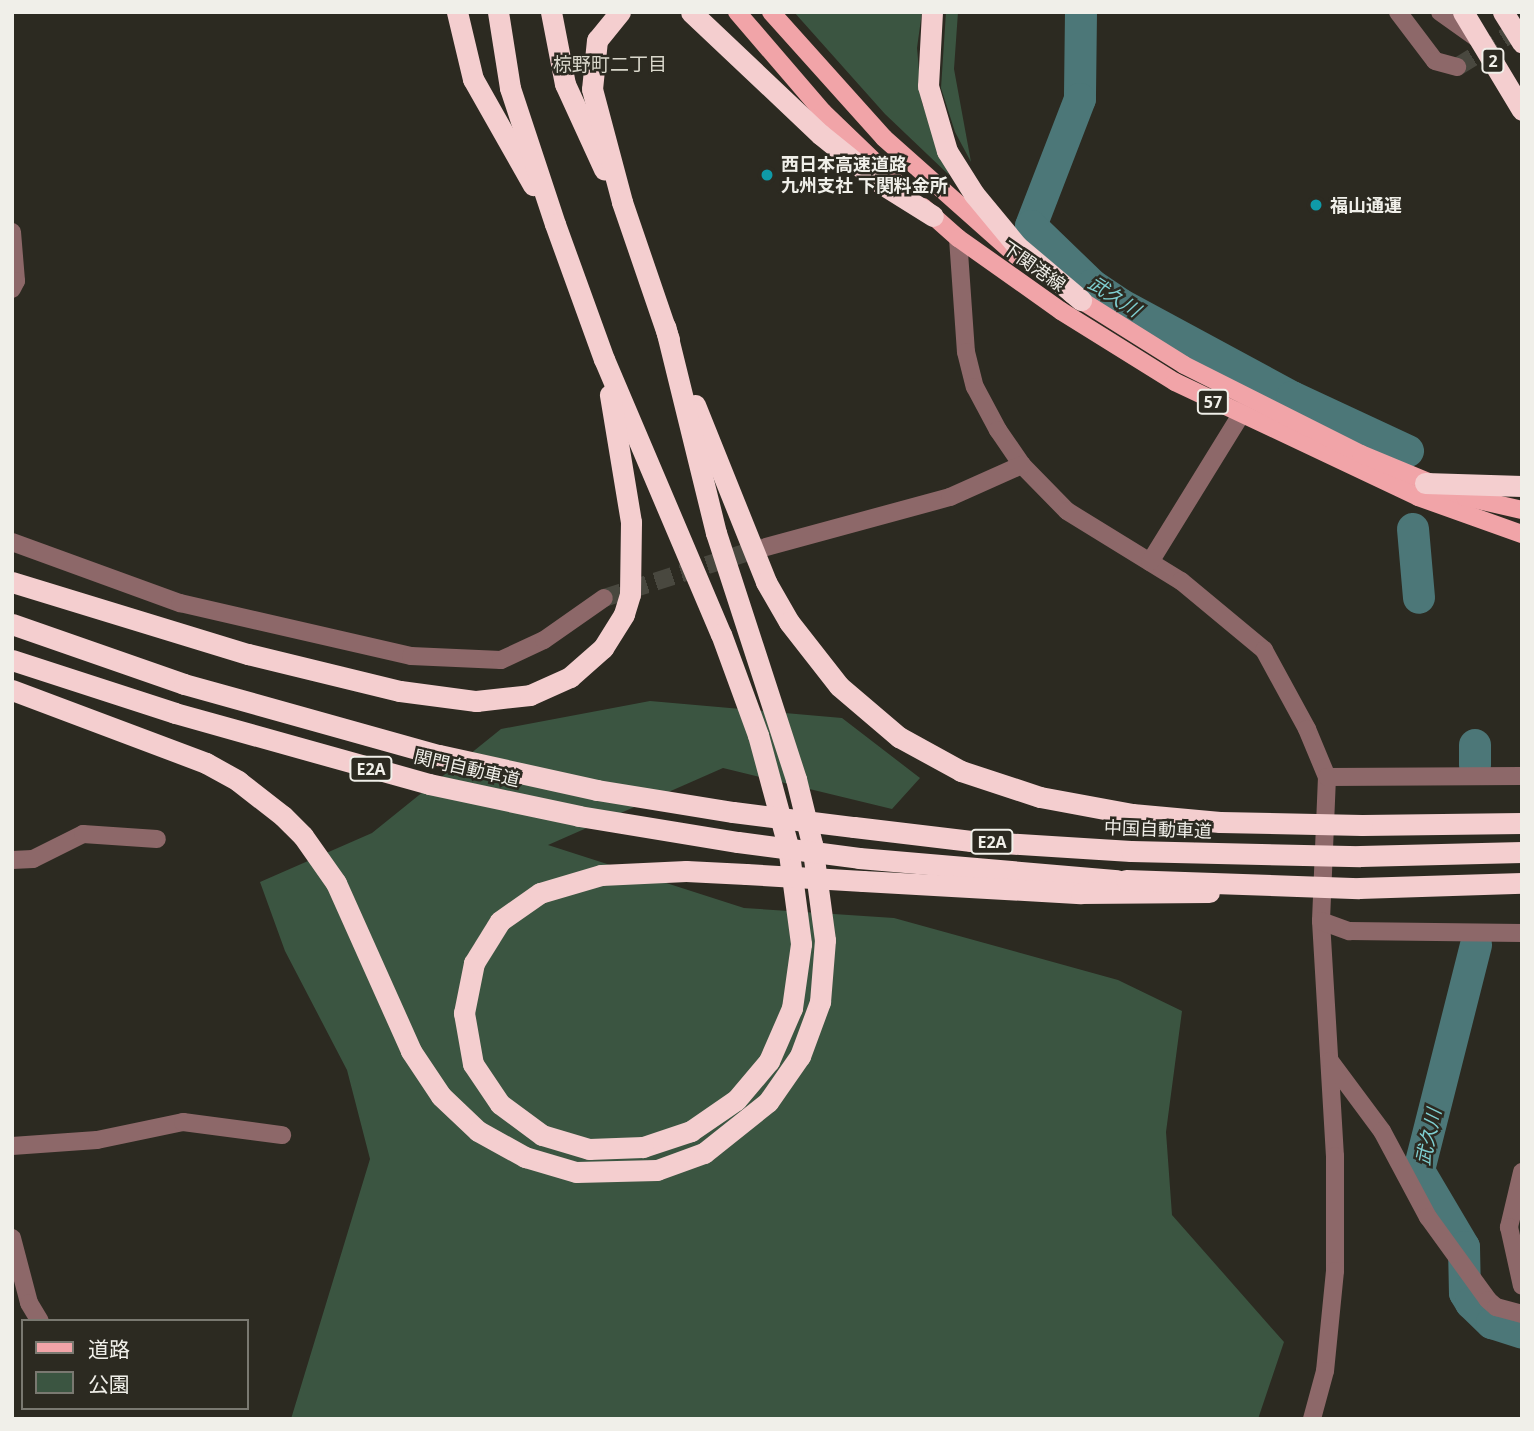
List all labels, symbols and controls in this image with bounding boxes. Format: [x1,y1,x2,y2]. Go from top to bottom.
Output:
road number: 2 [1481,48,1505,74]
district label: 椋野町二丁目 [553,54,667,76]
place label: 西日本高速道路 九州支社 下関料金所 [781,154,948,196]
marker: 西日本高速道路 九州支社 下関料金所 [759,167,775,183]
place label: 福山通運 [1330,194,1402,216]
marker: 福山通運 [1308,197,1324,213]
street label: 下関港線 [998,237,1070,295]
water label: 武久川 [1084,272,1144,322]
road number: 57 [1196,390,1230,414]
street label: 関門自動車道 [412,745,522,791]
road number: E2A [348,756,394,782]
street label: 中国自動車道 [1104,816,1212,842]
road number: E2A [969,830,1015,855]
water label: 武久川 [1412,1107,1446,1167]
legend [21,1319,248,1410]
text: 道路 [88,1335,130,1363]
text: 公園 [88,1370,130,1398]

